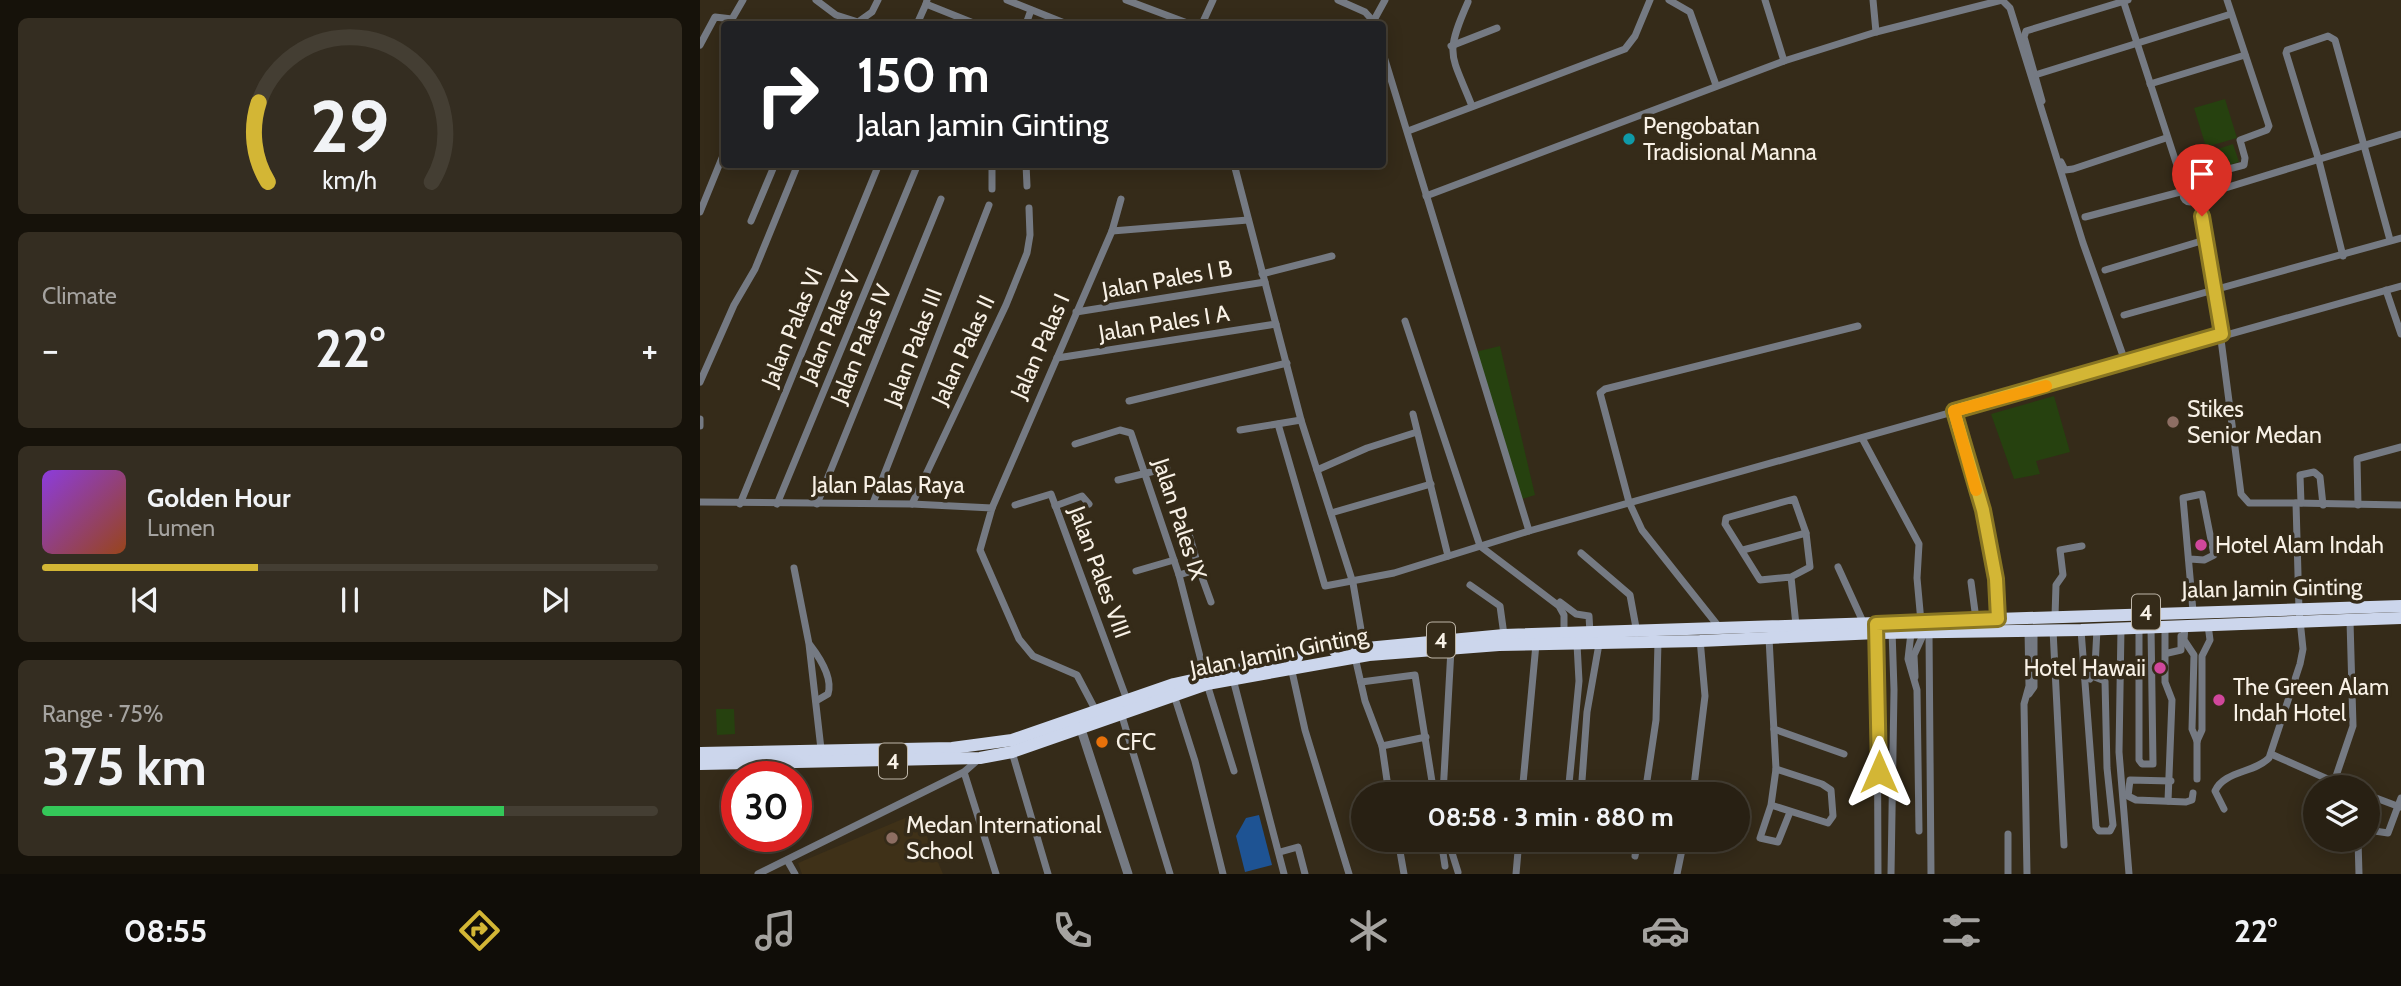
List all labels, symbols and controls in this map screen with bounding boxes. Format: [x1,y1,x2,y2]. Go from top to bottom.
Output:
text: 150 m [857,45,990,104]
icon: right [742,49,833,140]
text: 29 [310,82,390,170]
text: Jalan Jamin Ginting [857,105,1108,144]
place label: Pengobatan Tradisional Manna [1643,112,1817,166]
marker: Pengobatan Tradisional Manna [1621,131,1637,147]
pin [2172,144,2232,216]
icon: arrive [2183,155,2221,193]
text: km/h [323,165,377,195]
street label: Jalan Pales I B [1099,254,1234,304]
street label: Jalan Palas VI [756,263,828,391]
street label: Jalan Palas V [794,266,866,388]
street label: Jalan Palas IV [824,280,898,409]
text: Climate [42,282,117,310]
street label: Jalan Palas III [877,284,948,411]
street label: Jalan Palas I [1004,289,1076,404]
street label: Jalan Palas II [925,291,1001,410]
street label: Jalan Pales I A [1096,299,1231,347]
text: 22° [315,317,385,380]
text: − [42,326,59,373]
text: + [641,326,658,373]
place label: Stikes Senior Medan [2187,395,2322,449]
marker: Stikes Senior Medan [2165,414,2181,430]
street label: Jalan Pales IX [1147,454,1213,584]
street label: Jalan Palas Raya [810,471,965,499]
text: Golden Hour [147,482,290,514]
street label: Jalan Pales VIII [1063,501,1137,642]
text: Lumen [147,514,215,542]
place label: Hotel Alam Indah [2215,531,2384,559]
marker: Hotel Alam Indah [2193,537,2209,553]
street label: Jalan Jamin Ginting [2180,572,2363,604]
icon: previous [126,581,164,619]
icon: pause [331,581,369,619]
icon: next [536,581,574,619]
road number: 4 [2132,594,2160,630]
street label: Jalan Jamin Ginting [1187,621,1371,683]
road number: 4 [1427,622,1455,658]
place label: Hotel Hawaii [2023,654,2146,682]
marker: Hotel Hawaii [2152,660,2168,676]
place label: The Green Alam Indah Hotel [2233,673,2389,727]
marker: The Green Alam Indah Hotel [2211,692,2227,708]
text: Range · 75% [42,700,163,728]
place label: CFC [1116,728,1156,756]
marker: CFC [1094,734,1110,750]
text: 375 km [42,735,207,798]
position arrow [1842,735,1916,809]
road number: 4 [879,744,907,778]
speed limit sign: 30 [721,761,812,852]
map controls [2303,775,2380,852]
button: layers [2303,775,2380,852]
text: 08:58 · 3 min · 880 m [1427,801,1674,833]
place label: Medan International School [906,811,1102,865]
marker: Medan International School [884,830,900,846]
icon: directions [455,906,504,955]
icon: music [751,906,800,955]
icon: phone [1048,906,1097,955]
icon: climate [1344,906,1393,955]
icon: car [1641,906,1690,955]
icon: filters [1937,906,1986,955]
text: 08:55 [124,911,207,950]
text: 22° [2234,911,2277,950]

